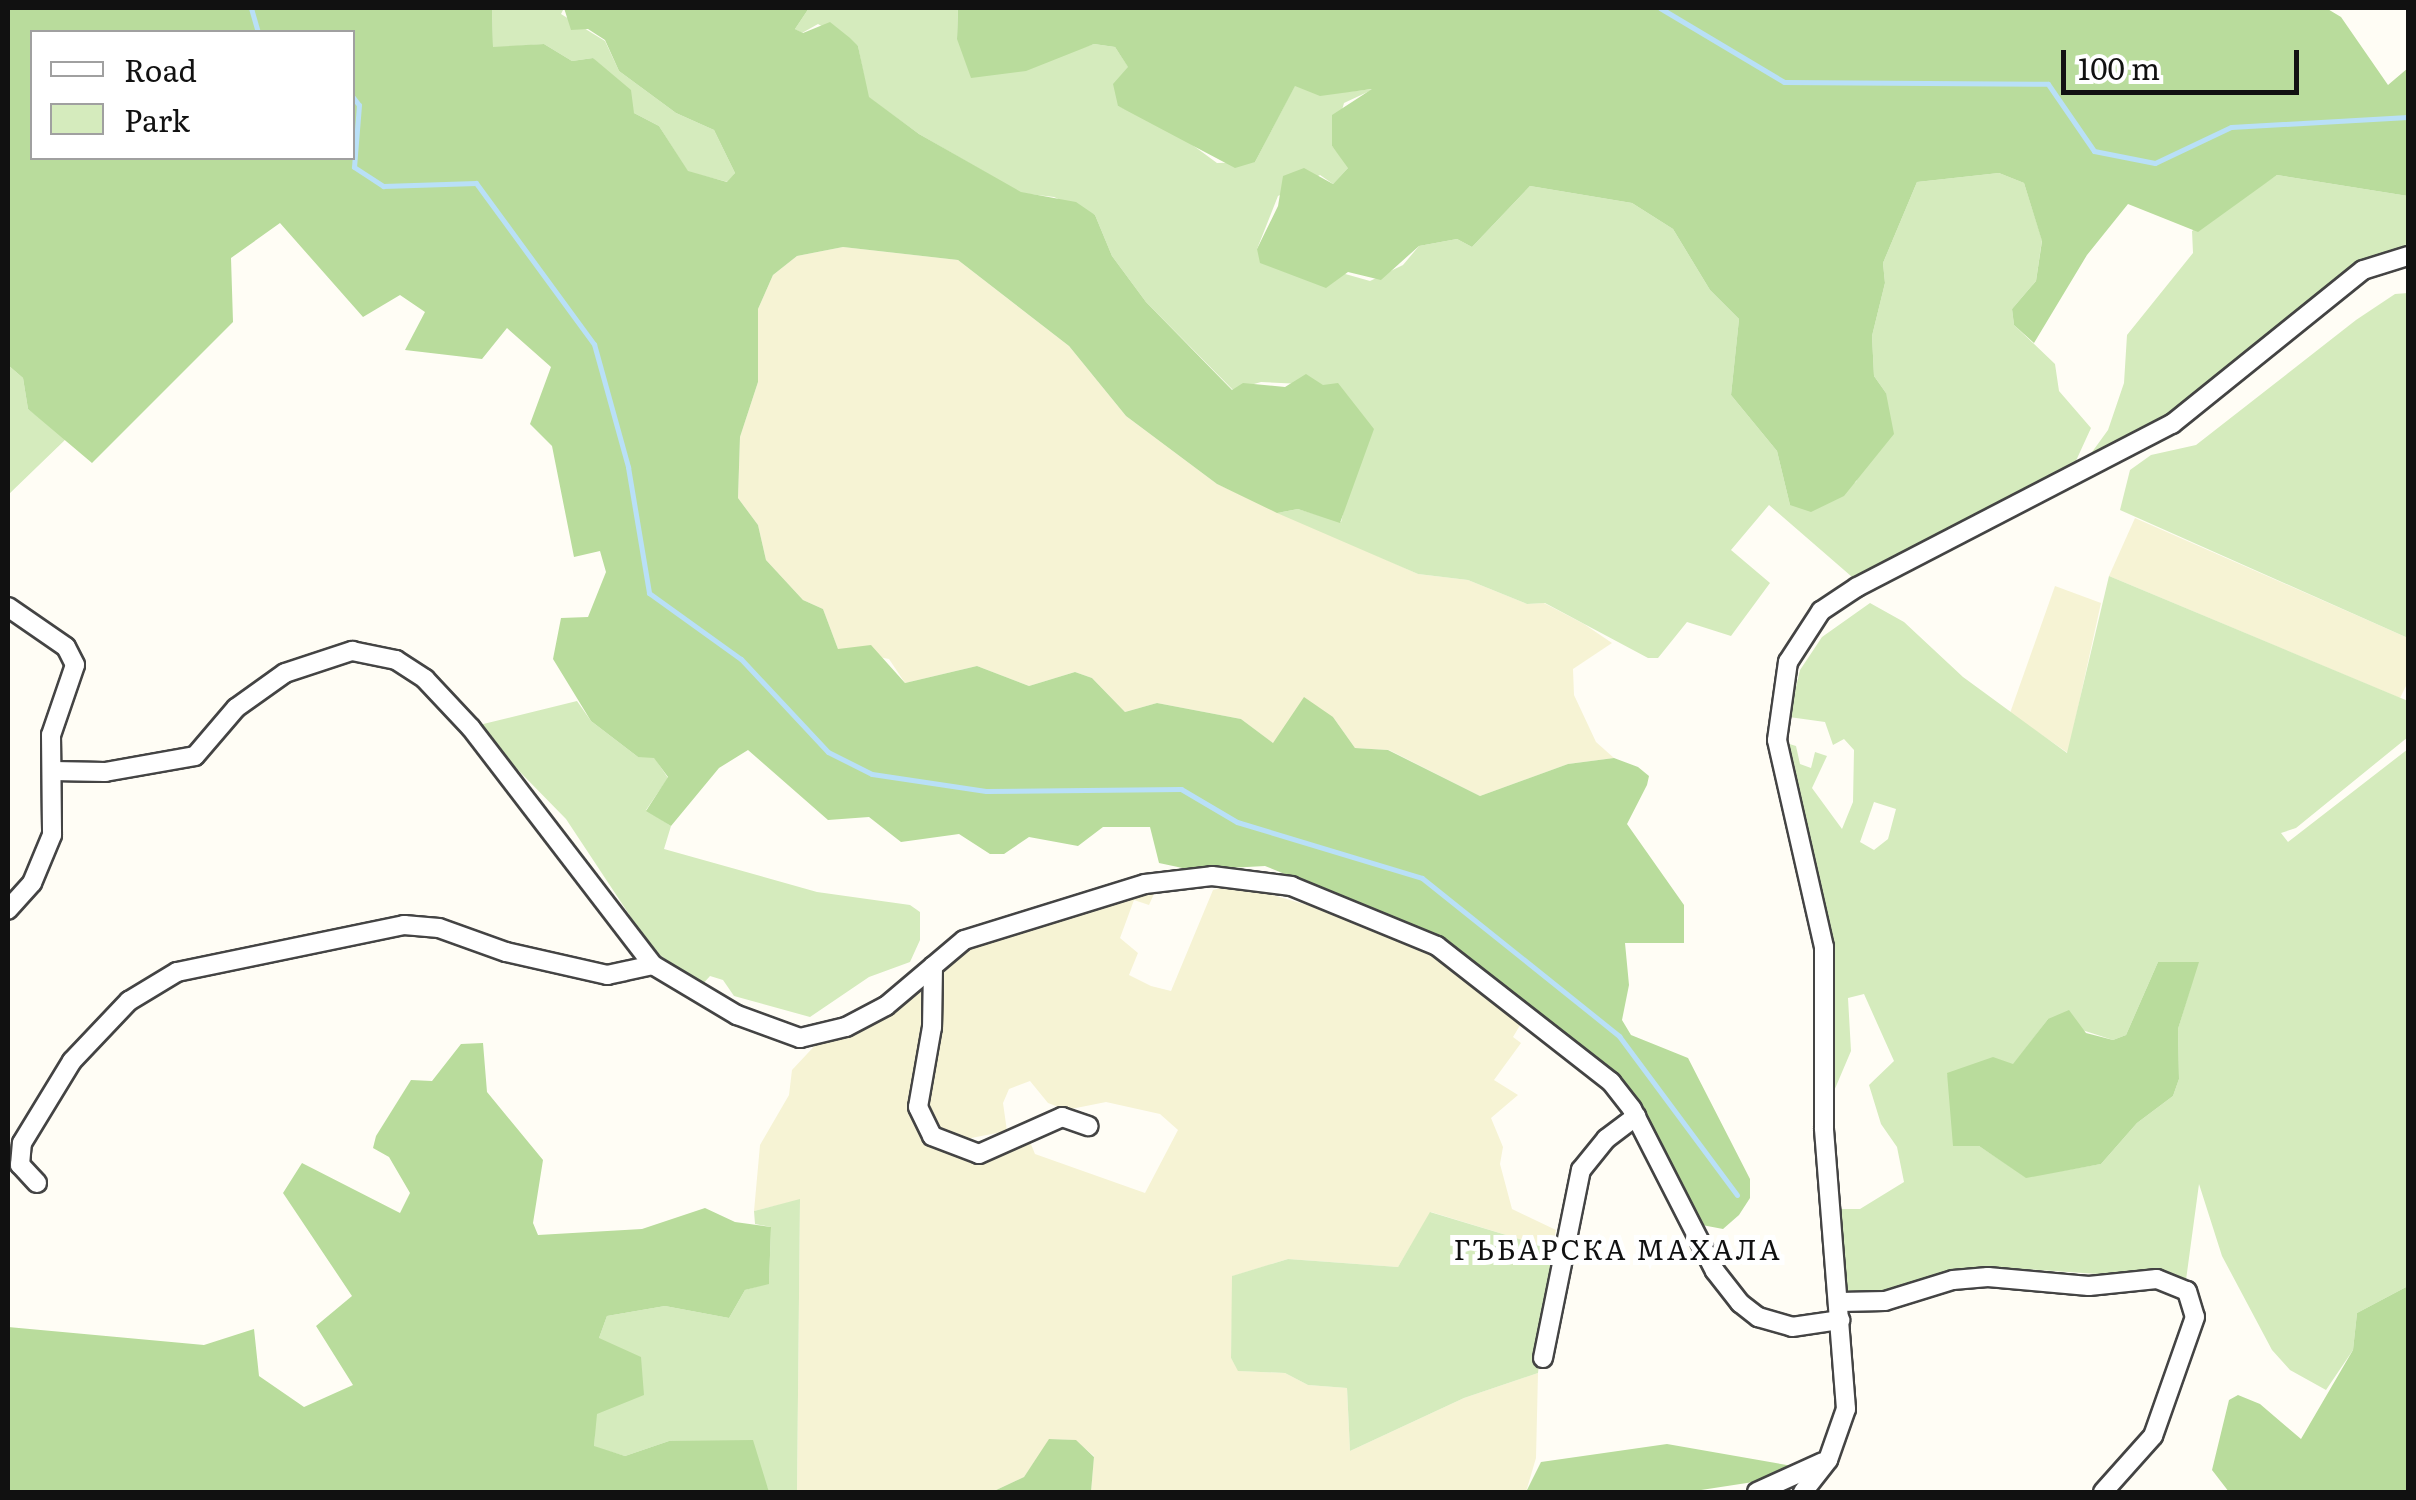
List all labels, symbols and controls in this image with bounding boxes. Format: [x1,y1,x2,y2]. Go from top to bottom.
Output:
legend [30,30,355,160]
scale bar [2066,30,2304,92]
text: 100 m [2078,45,2160,89]
text: Road [124,47,197,91]
text: Park [124,97,190,141]
district label: ГЪБАРСКА МАХАЛА [1454,1231,1782,1265]

